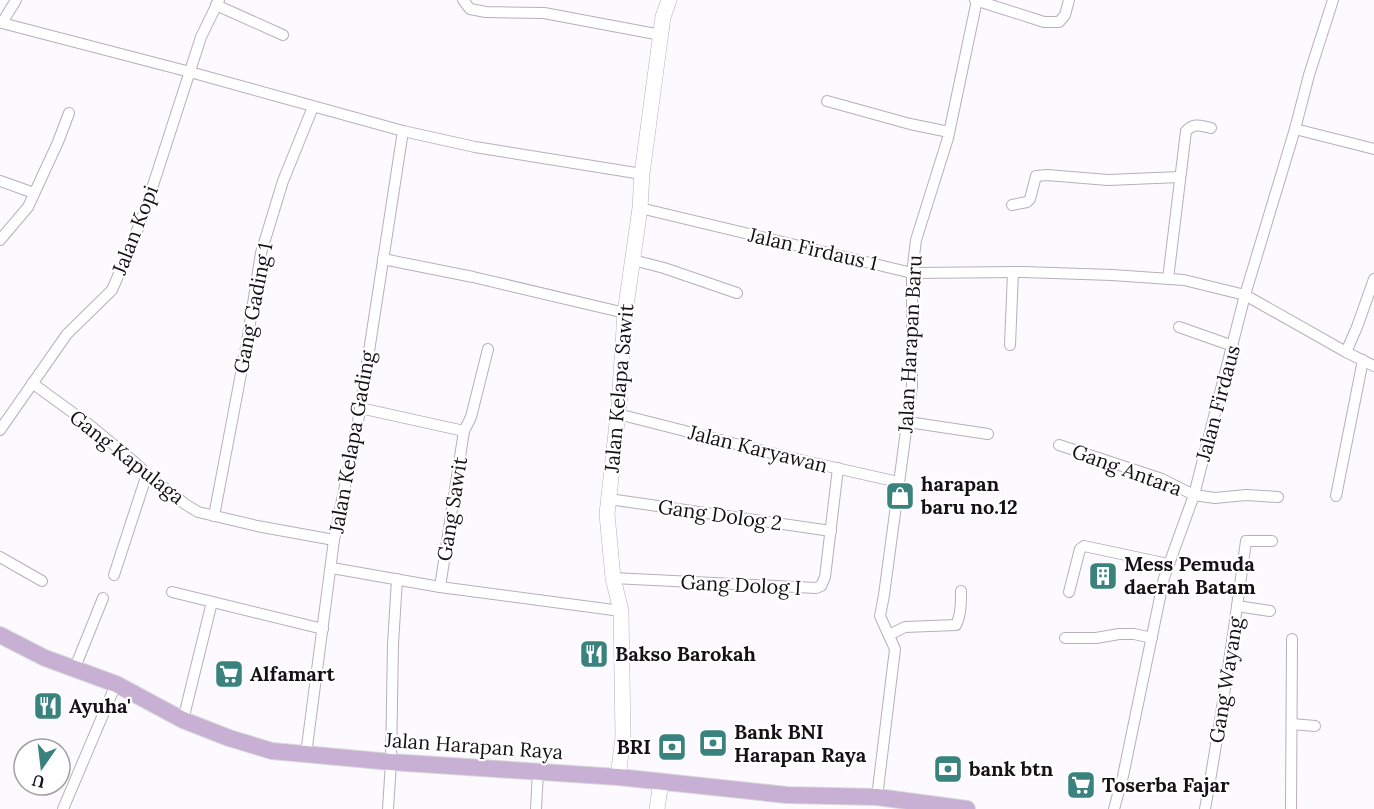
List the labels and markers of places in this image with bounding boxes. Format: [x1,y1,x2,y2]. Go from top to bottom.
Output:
place label: harapan baru no.12 [920,471,1018,519]
shop icon: harapan baru no.12 [884,480,916,512]
place label: Mess Pemuda daerah Batam [1124,551,1256,599]
building icon: Mess Pemuda daerah Batam [1087,560,1119,592]
restaurant icon: Bakso Barokah [578,638,610,670]
place label: Bakso Barokah [615,641,757,666]
supermarket icon: Alfamart [213,658,245,690]
place label: Alfamart [250,661,335,686]
restaurant icon: Ayuha' [32,690,64,722]
place label: Ayuha' [69,693,131,718]
place label: Bank BNI Harapan Raya [734,719,867,767]
bank icon: Bank BNI Harapan Raya [697,727,729,759]
bank icon: BRI [656,731,688,763]
place label: BRI [617,734,651,759]
bank icon: bank btn [932,753,964,785]
place label: bank btn [968,756,1054,781]
supermarket icon: Toserba Fajar [1065,769,1097,801]
place label: Toserba Fajar [1102,772,1230,797]

